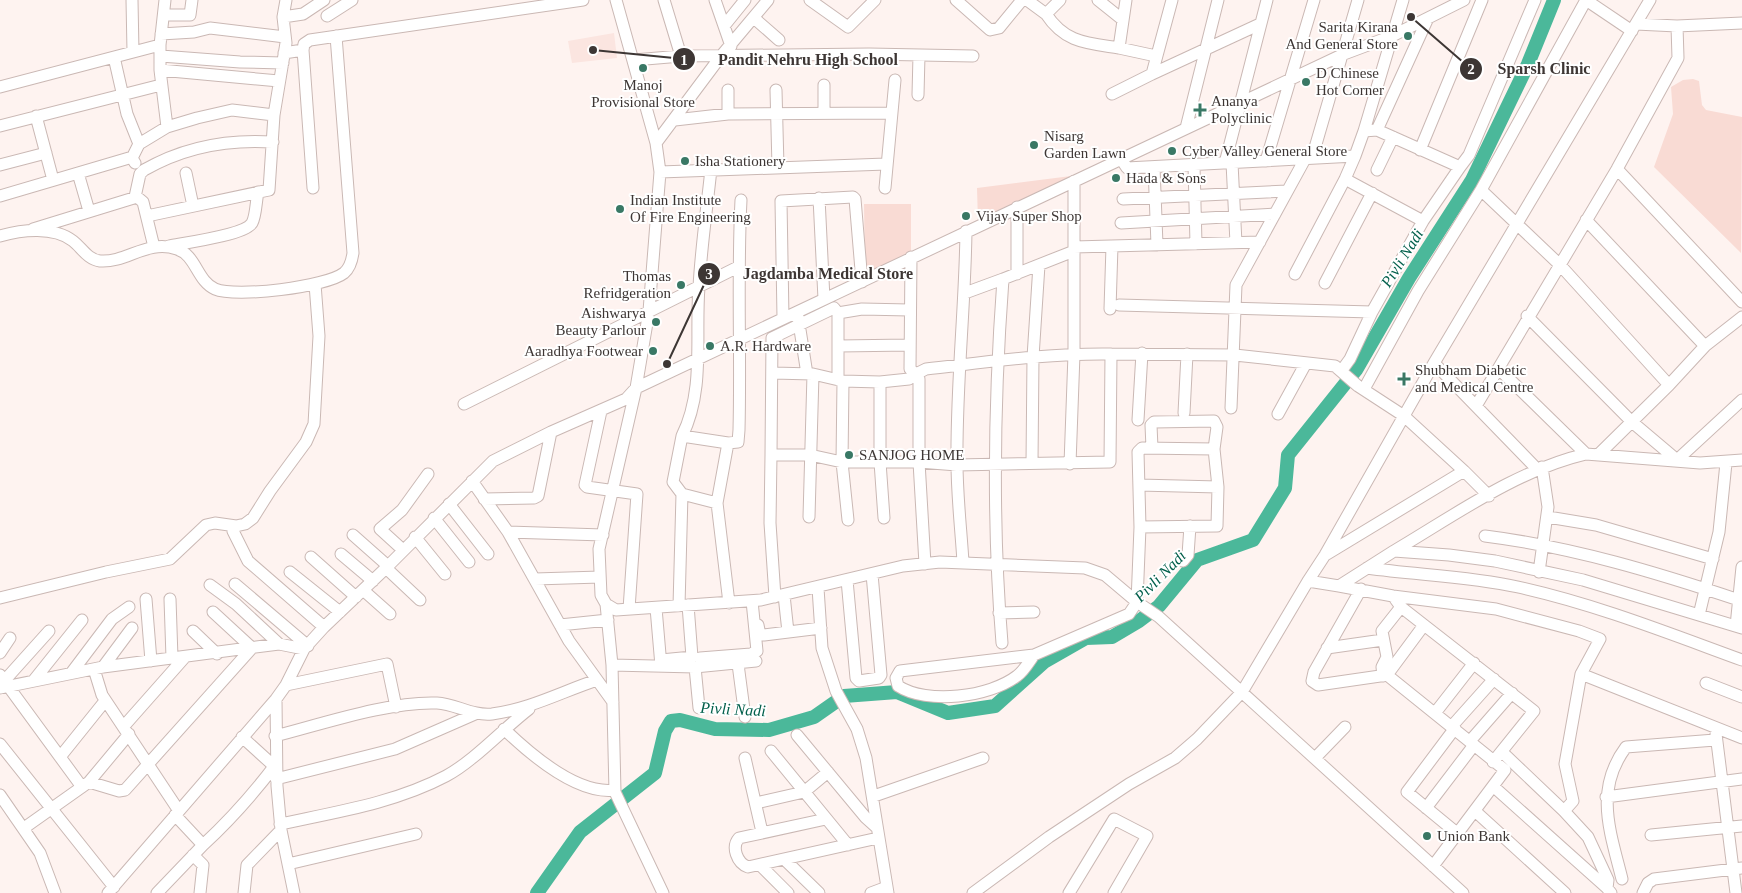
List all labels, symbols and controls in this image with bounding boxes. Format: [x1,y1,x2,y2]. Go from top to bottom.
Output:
place label: Sarita Kirana And General Store [1286,19,1398,52]
marker: Sarita Kirana And General Store [1402,30,1414,42]
callout: Pandit Nehru High School [671,44,921,75]
text: Pandit Nehru High School [718,51,899,69]
text: 1 [680,52,688,68]
callout: Sparsh Clinic [1458,53,1605,84]
text: Sparsh Clinic [1498,60,1590,78]
text: 2 [1467,61,1475,77]
marker: Manoj Provisional Store [637,62,649,74]
place label: D Chinese Hot Corner [1316,65,1384,98]
marker: D Chinese Hot Corner [1300,76,1312,88]
place label: Manoj Provisional Store [591,77,695,110]
place label: Ananya Polyclinic [1211,93,1272,126]
marker: Ananya Polyclinic [1193,103,1207,117]
place label: Nisarg Garden Lawn [1044,128,1127,161]
marker: Nisarg Garden Lawn [1028,139,1040,151]
place label: Cyber Valley General Store [1182,143,1347,159]
marker: Cyber Valley General Store [1166,145,1178,157]
place label: Isha Stationery [695,153,786,169]
marker: Isha Stationery [679,155,691,167]
place label: Hada & Sons [1126,170,1206,186]
marker: Hada & Sons [1110,172,1122,184]
place label: Indian Institute Of Fire Engineering [630,192,751,225]
marker: Indian Institute Of Fire Engineering [614,203,626,215]
place label: Vijay Super Shop [976,208,1082,224]
marker: Vijay Super Shop [960,210,972,222]
water label: Pivli Nadi [1377,226,1427,291]
callout: Jagdamba Medical Store [696,258,934,289]
text: Jagdamba Medical Store [743,265,913,283]
text: 3 [705,266,713,282]
place label: Thomas Refridgeration [584,268,671,301]
marker: Thomas Refridgeration [675,279,687,291]
place label: Aishwarya Beauty Parlour [556,305,646,338]
marker: Aishwarya Beauty Parlour [650,316,662,328]
place label: A.R. Hardware [720,338,812,354]
marker: A.R. Hardware [704,340,716,352]
place label: Aaradhya Footwear [524,343,643,359]
marker: Aaradhya Footwear [647,345,659,357]
place label: Shubham Diabetic and Medical Centre [1415,362,1534,395]
marker: Shubham Diabetic and Medical Centre [1397,372,1411,386]
place label: SANJOG HOME [859,447,964,463]
marker: SANJOG HOME [843,449,855,461]
water label: Pivli Nadi [1130,547,1189,606]
water label: Pivli Nadi [699,699,766,719]
place label: Union Bank [1437,828,1510,844]
marker: Union Bank [1421,830,1433,842]

